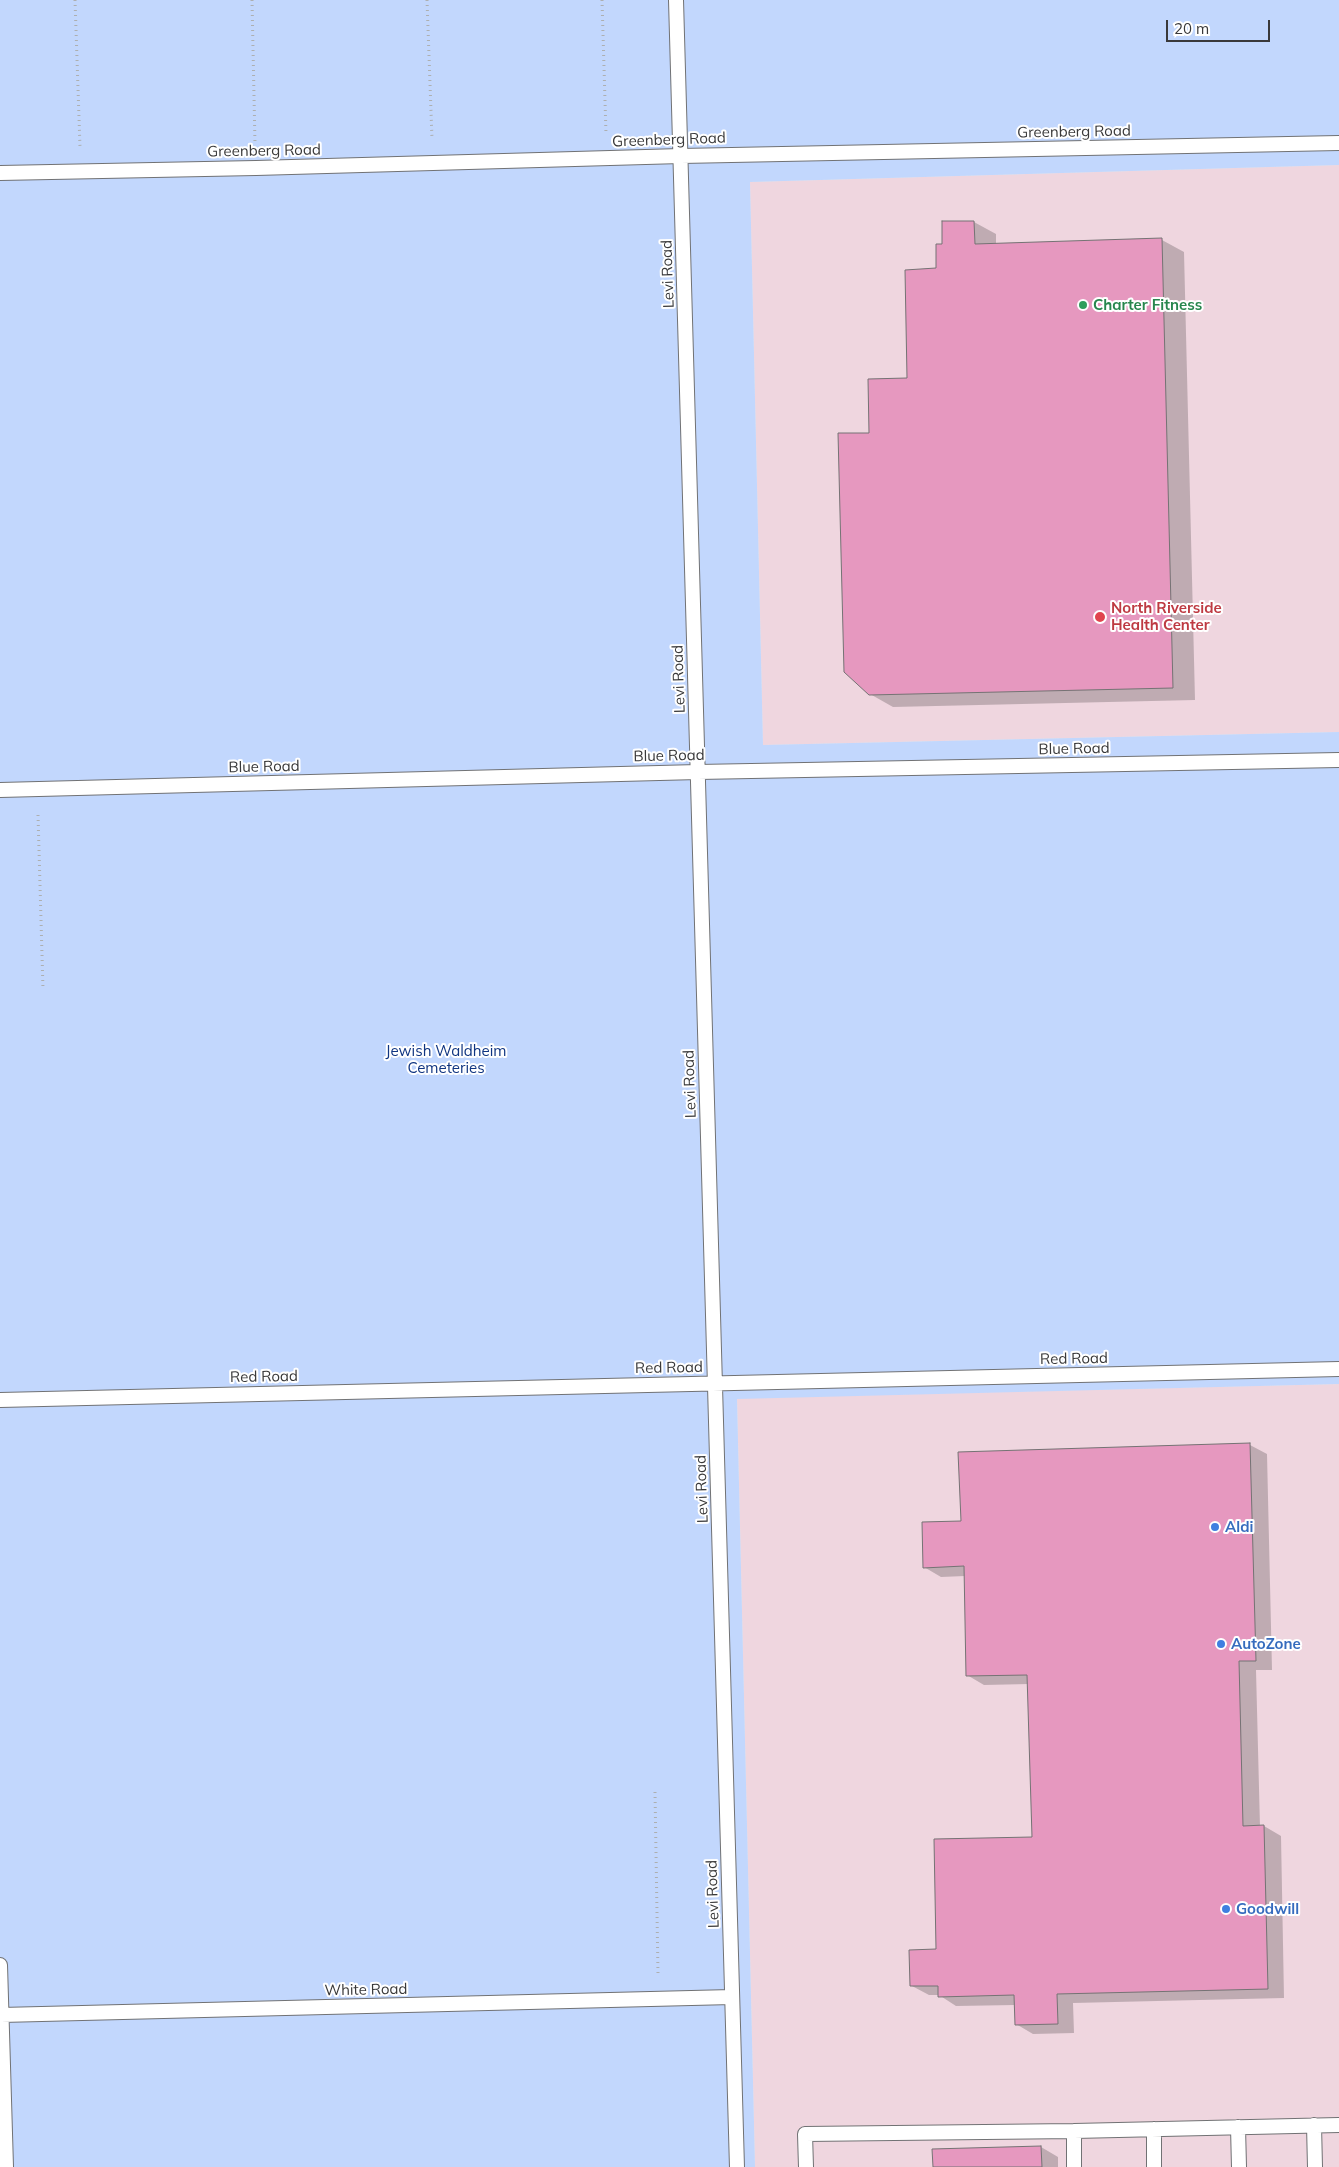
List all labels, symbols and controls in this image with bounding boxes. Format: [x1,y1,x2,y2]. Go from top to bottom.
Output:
scale bar [1169,10,1273,42]
text: 20 m [1174,19,1209,38]
street label: Greenberg Road [1017,122,1131,142]
street label: Greenberg Road [612,129,726,151]
street label: Greenberg Road [207,141,321,161]
street label: Levi Road [658,240,678,308]
place label: Charter Fitness [1093,296,1202,314]
marker: Charter Fitness [1077,299,1089,311]
place label: North Riverside Health Center [1111,599,1222,634]
marker: North Riverside Health Center [1093,610,1107,624]
street label: Levi Road [669,645,689,713]
street label: Blue Road [1038,739,1110,759]
street label: Blue Road [633,746,705,766]
street label: Blue Road [228,757,300,777]
park label: Jewish Waldheim Cemeteries [386,1042,506,1077]
street label: Levi Road [680,1050,700,1118]
street label: Red Road [1040,1349,1108,1369]
street label: Red Road [635,1358,703,1378]
street label: Red Road [230,1367,298,1387]
street label: Levi Road [692,1455,712,1523]
place label: Aldi [1225,1518,1253,1536]
marker: Aldi [1209,1521,1221,1533]
place label: AutoZone [1231,1635,1301,1653]
marker: AutoZone [1215,1638,1227,1650]
street label: Levi Road [703,1860,723,1928]
place label: Goodwill [1236,1900,1299,1918]
marker: Goodwill [1220,1903,1232,1915]
street label: White Road [324,1980,408,2000]

